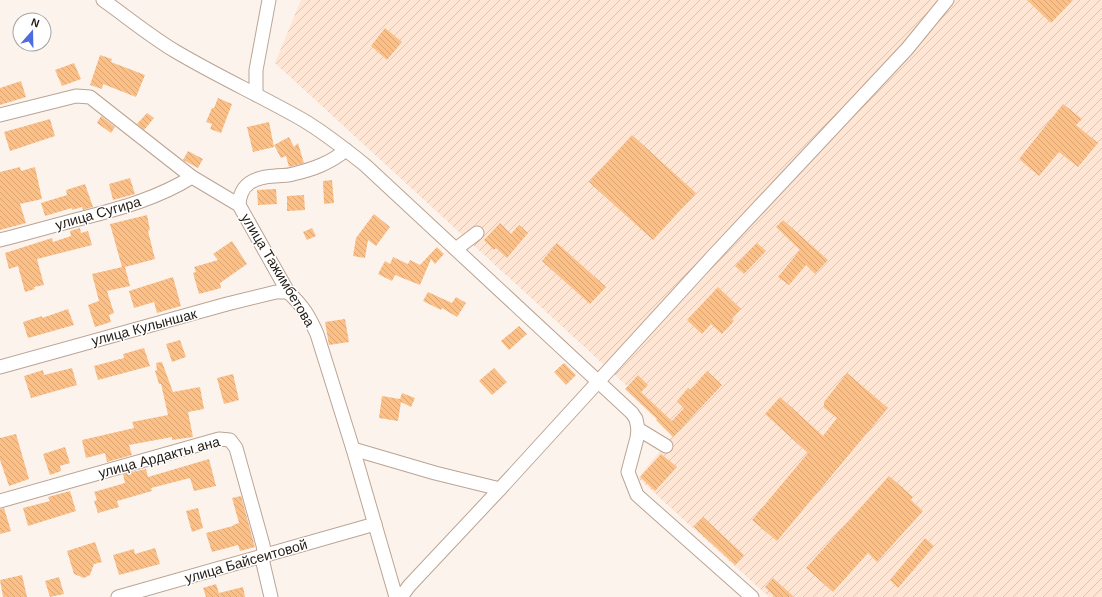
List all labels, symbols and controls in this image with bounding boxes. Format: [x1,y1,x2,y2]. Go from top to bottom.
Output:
north arrow [12,12,52,52]
text: N [30,16,41,30]
street label: улица Сугира [53,193,143,233]
street label: улица Тажимбетова [238,211,318,330]
street label: улица Кулыншак [90,305,199,349]
street label: улица Ардакты ана [97,433,222,481]
street label: улица Байсеитовой [183,536,309,586]

